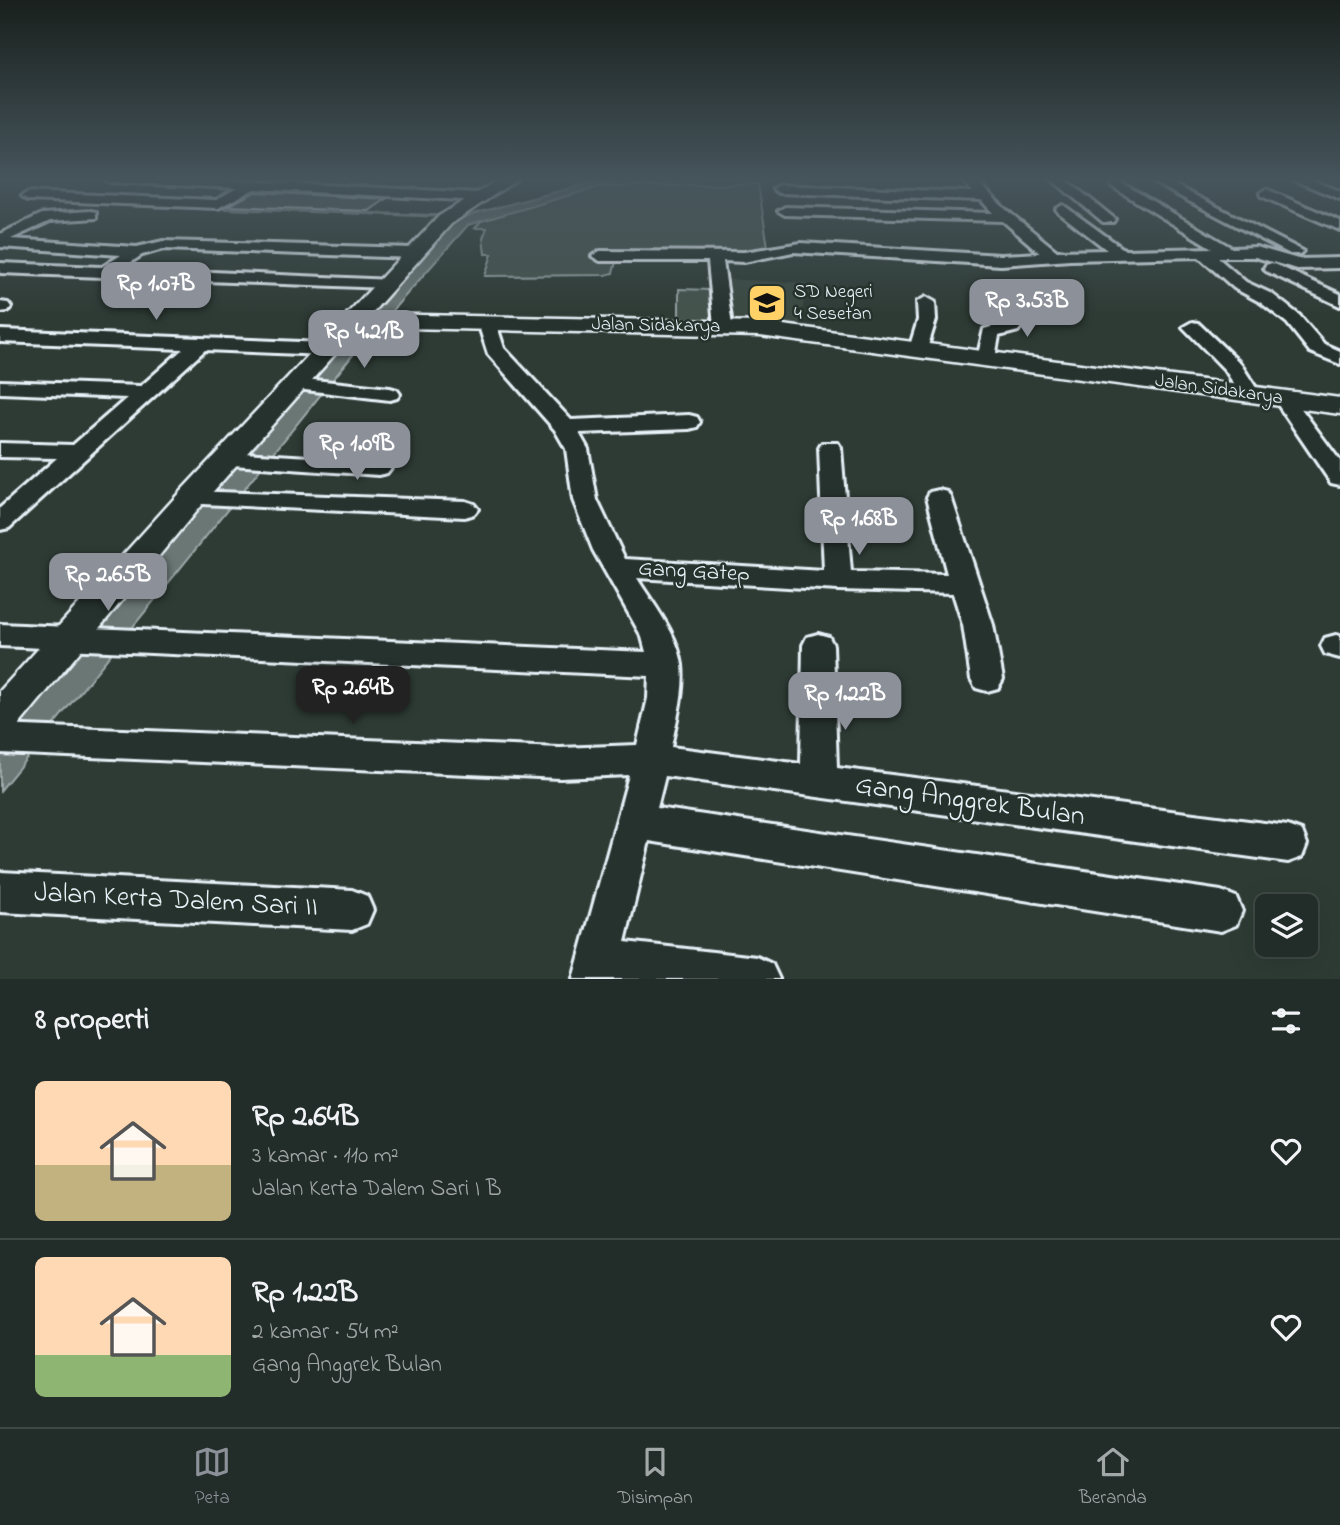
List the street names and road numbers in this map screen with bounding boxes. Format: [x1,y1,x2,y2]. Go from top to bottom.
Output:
street label: Jalan Sidakarya [591,311,721,342]
street label: Jalan Sidakarya [1153,368,1285,413]
street label: Gang Gatep [637,553,751,592]
street label: Gang Anggrek Bulan [853,766,1087,838]
street label: Jalan Kerta Dalem Sari II [33,873,319,929]

